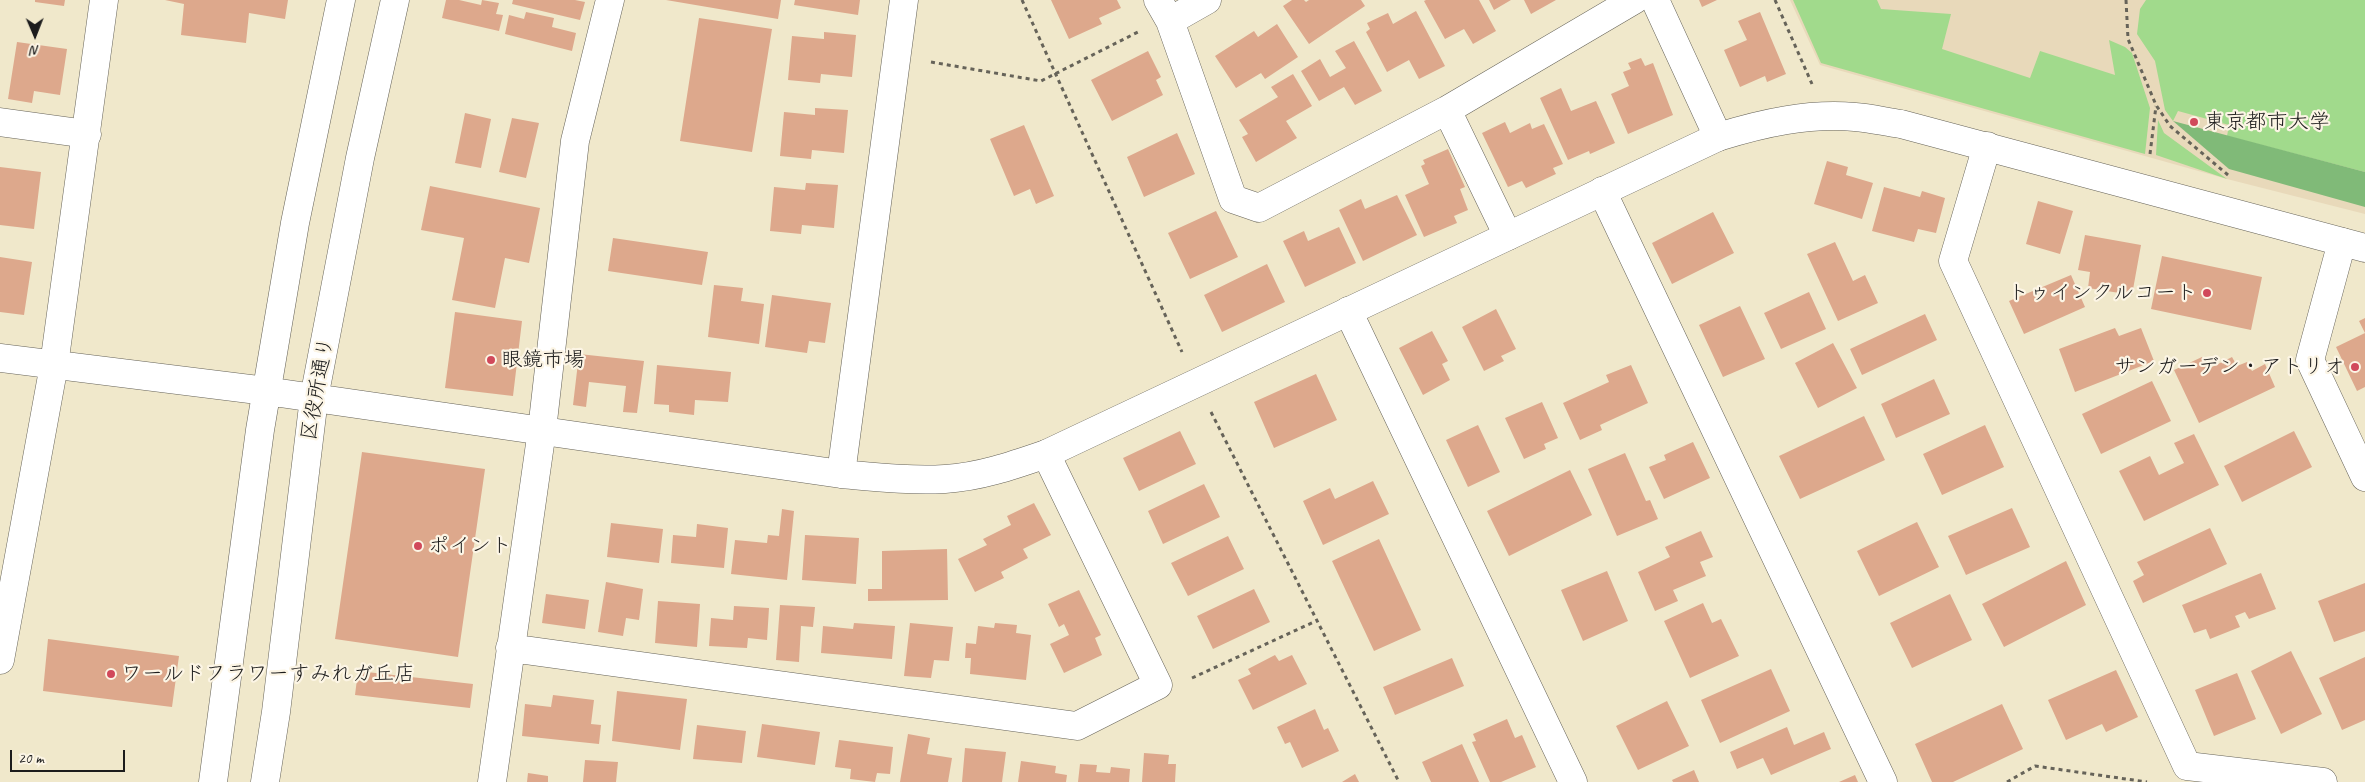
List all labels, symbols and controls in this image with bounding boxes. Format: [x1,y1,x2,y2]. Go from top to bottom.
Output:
north arrow [10,10,60,60]
text: N [31,42,40,59]
place label: 東京都市大学 [2204,109,2330,135]
marker: 東京都市大学 [2188,116,2200,128]
place label: トゥインクルコート [2008,280,2197,306]
marker: トゥインクルコート [2201,287,2213,299]
street label: 区役所通り [296,335,340,443]
place label: 眼鏡市場 [501,347,585,373]
marker: 眼鏡市場 [485,354,497,366]
place label: サンガーデン・アトリオ [2114,354,2345,380]
marker: サンガーデン・アトリオ [2349,361,2361,373]
place label: ポイント [428,533,512,559]
marker: ポイント [412,540,424,552]
place label: ワールドフラワーすみれガ丘店 [121,661,415,687]
marker: ワールドフラワーすみれガ丘店 [105,668,117,680]
scale bar [12,740,128,772]
text: 20 m [18,749,44,768]

